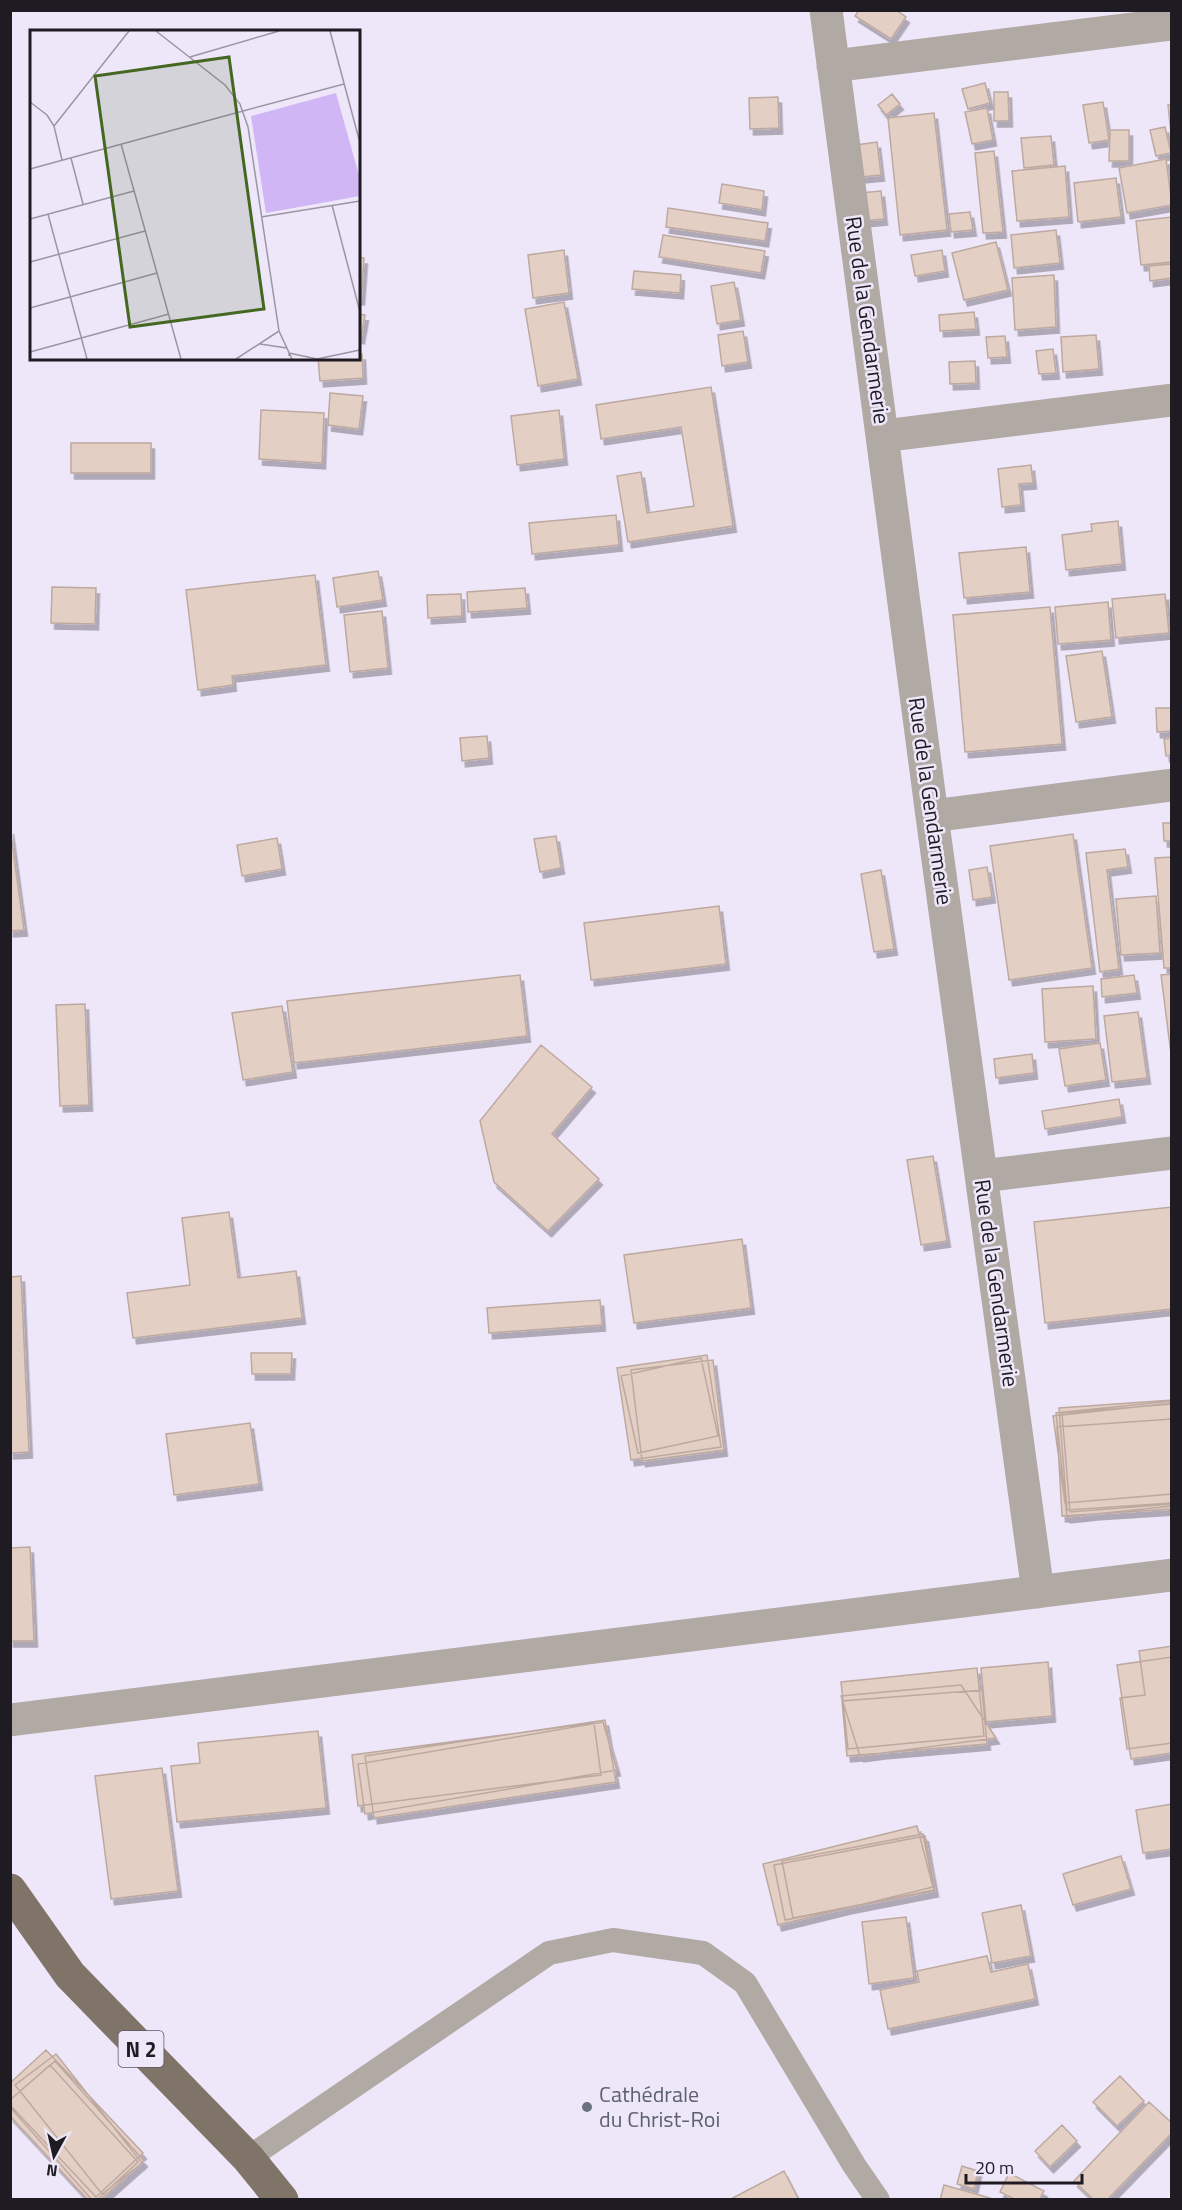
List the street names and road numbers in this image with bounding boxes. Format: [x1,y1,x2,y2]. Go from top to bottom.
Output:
street label: Rue de la Gendarmerie [837,214,899,426]
street label: Rue de la Gendarmerie [900,695,962,907]
street label: Rue de la Gendarmerie [966,1177,1028,1389]
road number: N 2 [118,2031,164,2067]

